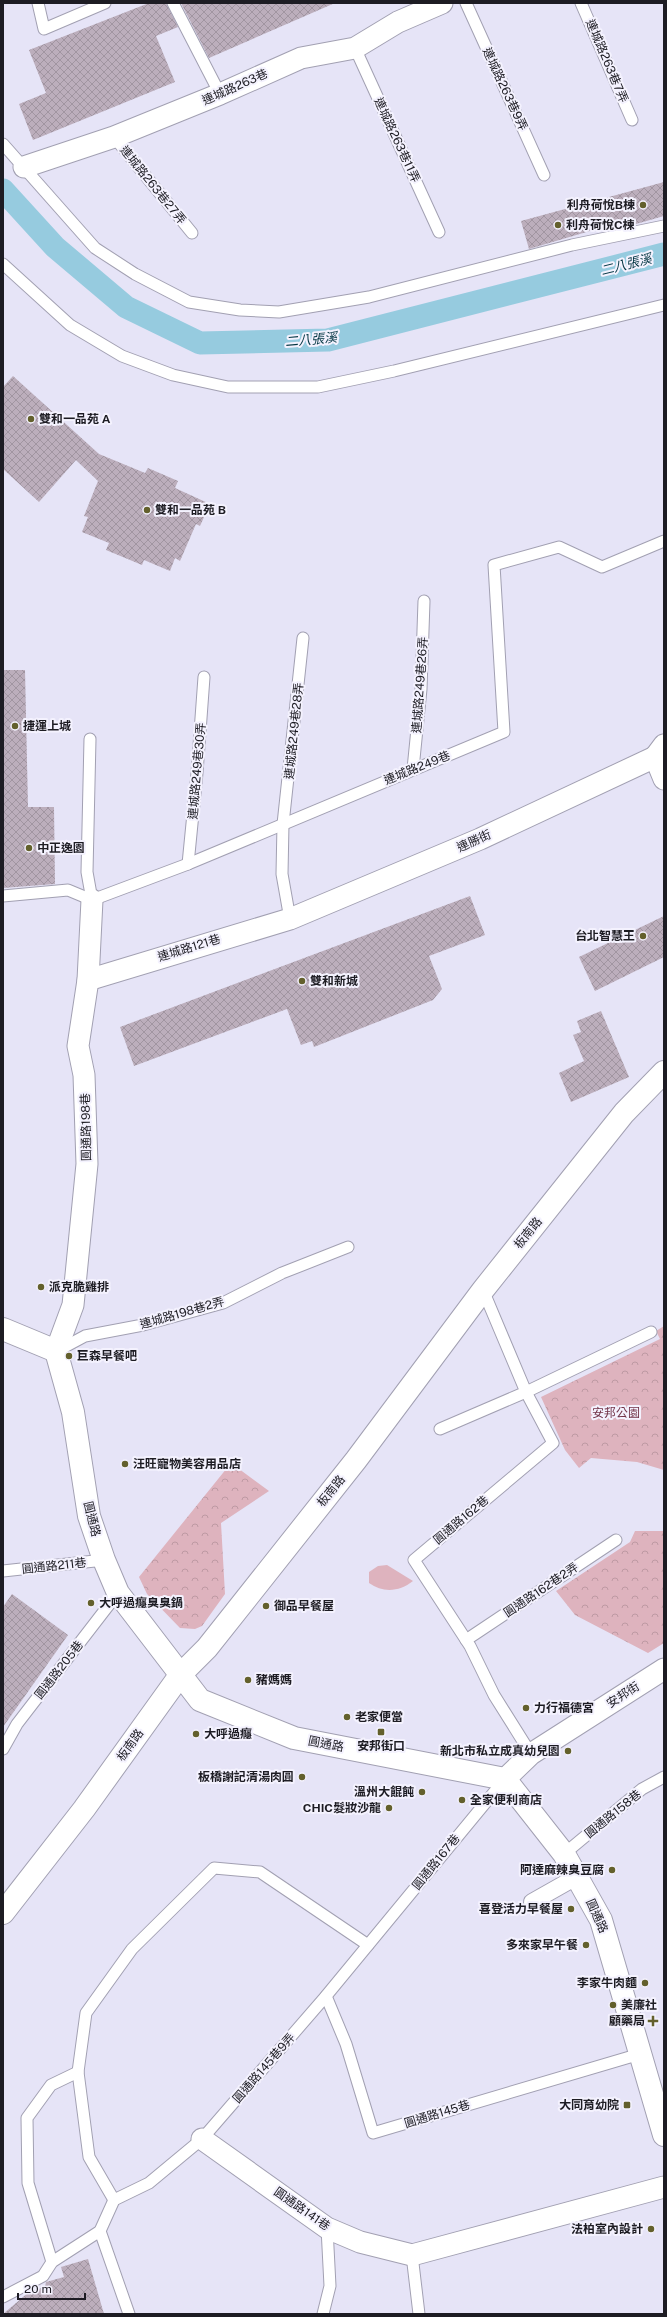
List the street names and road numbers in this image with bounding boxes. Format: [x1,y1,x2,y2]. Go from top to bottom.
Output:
street label: 連城路263巷7弄 [583,17,631,105]
street label: 連城路263巷9弄 [480,45,530,133]
street label: 連城路263巷 [200,66,270,108]
street label: 連城路263巷11弄 [371,95,423,185]
street label: 連城路263巷27弄 [117,143,189,227]
street label: 連城路249巷26弄 [410,636,430,734]
street label: 連城路249巷28弄 [282,682,306,780]
street label: 連城路249巷30弄 [186,722,208,820]
street label: 連城路249巷 [382,748,452,788]
street label: 連勝街 [455,827,493,855]
street label: 連城路121巷 [156,932,222,964]
street label: 圓通路198巷 [78,1093,94,1161]
street label: 板南路 [511,1215,545,1251]
street label: 連城路198巷2弄 [138,1294,226,1332]
street label: 板南路 [314,1473,348,1509]
street label: 圓通路162巷 [431,1493,491,1547]
street label: 圓通路 [81,1500,103,1538]
street label: 圓通路211巷 [21,1556,87,1576]
street label: 圓通路162巷2弄 [501,1560,581,1620]
street label: 圓通路205巷 [32,1638,86,1702]
street label: 安邦街 [604,1679,642,1711]
street label: 板南路 [114,1726,146,1764]
street label: 圓通路 [307,1734,345,1754]
street label: 圓通路158巷 [582,1787,644,1841]
street label: 圓通路167巷 [409,1831,463,1893]
street label: 圓通路 [583,1897,611,1935]
street label: 圓通路145巷9弄 [230,2030,298,2106]
street label: 圓通路145巷 [402,2097,472,2131]
street label: 圓通路141巷 [271,2185,333,2233]

